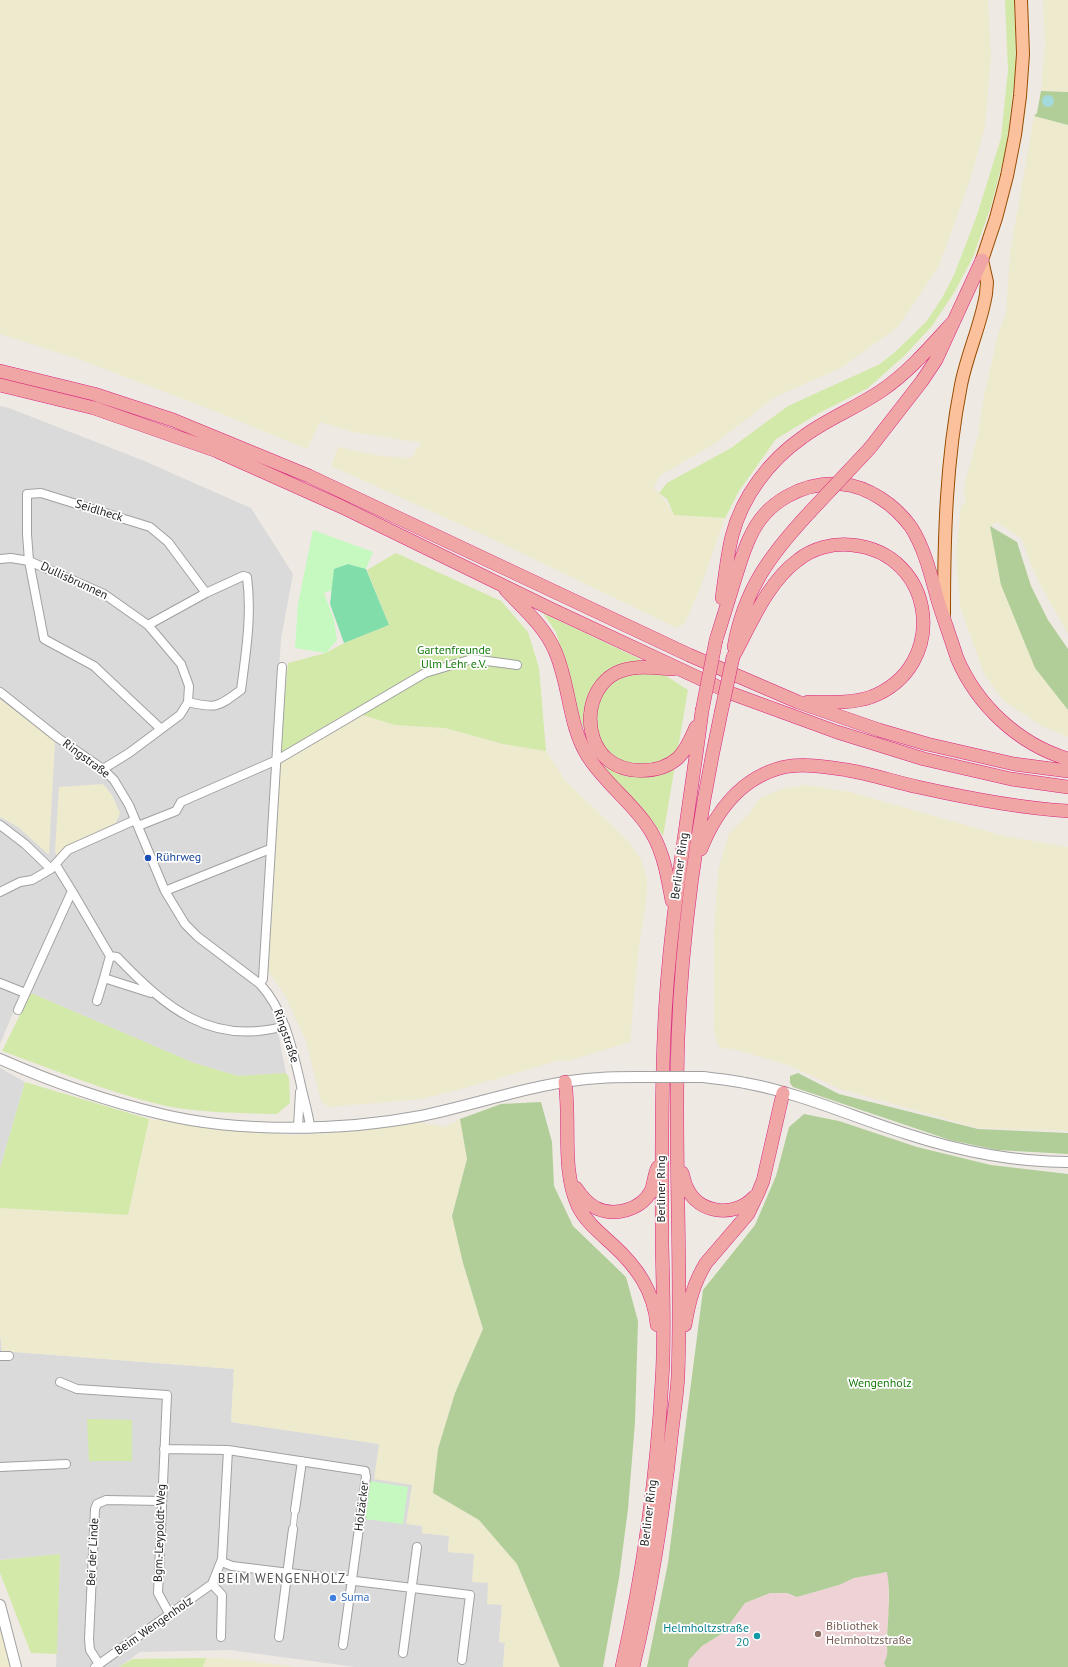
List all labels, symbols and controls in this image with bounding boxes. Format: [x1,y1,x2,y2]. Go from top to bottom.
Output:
street label: Seidlheck [73,497,125,525]
street label: Dullisbrunnen [38,559,110,603]
park label: Gartenfreunde Ulm Lehr e.V. [417,644,491,672]
street label: Ringstraße [59,736,113,782]
street label: Berliner Ring [668,832,692,900]
place label: Rührweg [156,851,201,865]
marker: Rührweg [143,853,153,863]
street label: Ringstraße [270,1007,302,1065]
street label: Berliner Ring [655,1155,669,1223]
park label: Wengenholz [848,1377,912,1391]
street label: Berliner Ring [638,1479,660,1547]
street label: Holzäcker [352,1480,372,1532]
street label: Bgm.-Leypoldt-Weg [151,1484,169,1582]
street label: Bei der Linde [84,1518,102,1586]
district label: BEIM WENGENHOLZ [218,1571,346,1587]
place label: Suma [341,1591,370,1605]
marker: Suma [328,1593,338,1603]
street label: Beim Wengenholz [112,1594,196,1658]
place label: Bibliothek Helmholtzstraße [826,1620,912,1648]
place label: Helmholtzstraße 20 [663,1622,749,1650]
marker: Bibliothek Helmholtzstraße [813,1629,823,1639]
marker: Helmholtzstraße 20 [752,1631,762,1641]

